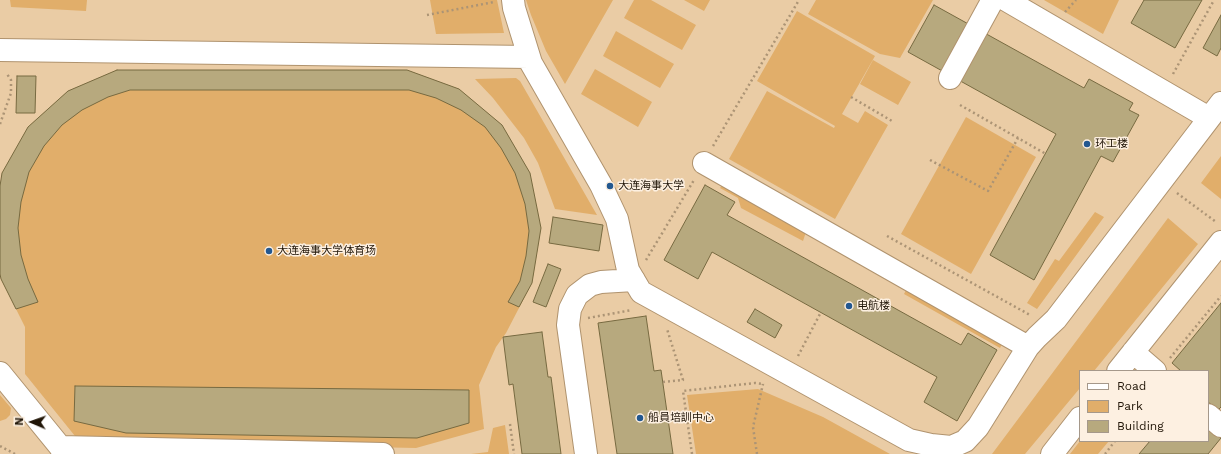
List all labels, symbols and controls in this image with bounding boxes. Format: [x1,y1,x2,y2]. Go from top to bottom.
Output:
place label: 环工楼 [1095,137,1128,151]
marker: 环工楼 [1082,139,1092,149]
place label: 大连海事大学 [618,179,684,193]
marker: 大连海事大学 [605,181,615,191]
place label: 大连海事大学体育场 [277,244,376,258]
marker: 大连海事大学体育场 [264,246,274,256]
place label: 电航楼 [857,299,890,313]
marker: 电航楼 [844,301,854,311]
legend [1079,370,1209,442]
text: Road [1117,379,1146,393]
text: Park [1117,399,1143,413]
north arrow [12,402,52,442]
place label: 船員培訓中心 [648,411,714,425]
marker: 船員培訓中心 [635,413,645,423]
text: N [13,417,26,426]
text: Building [1117,419,1164,433]

